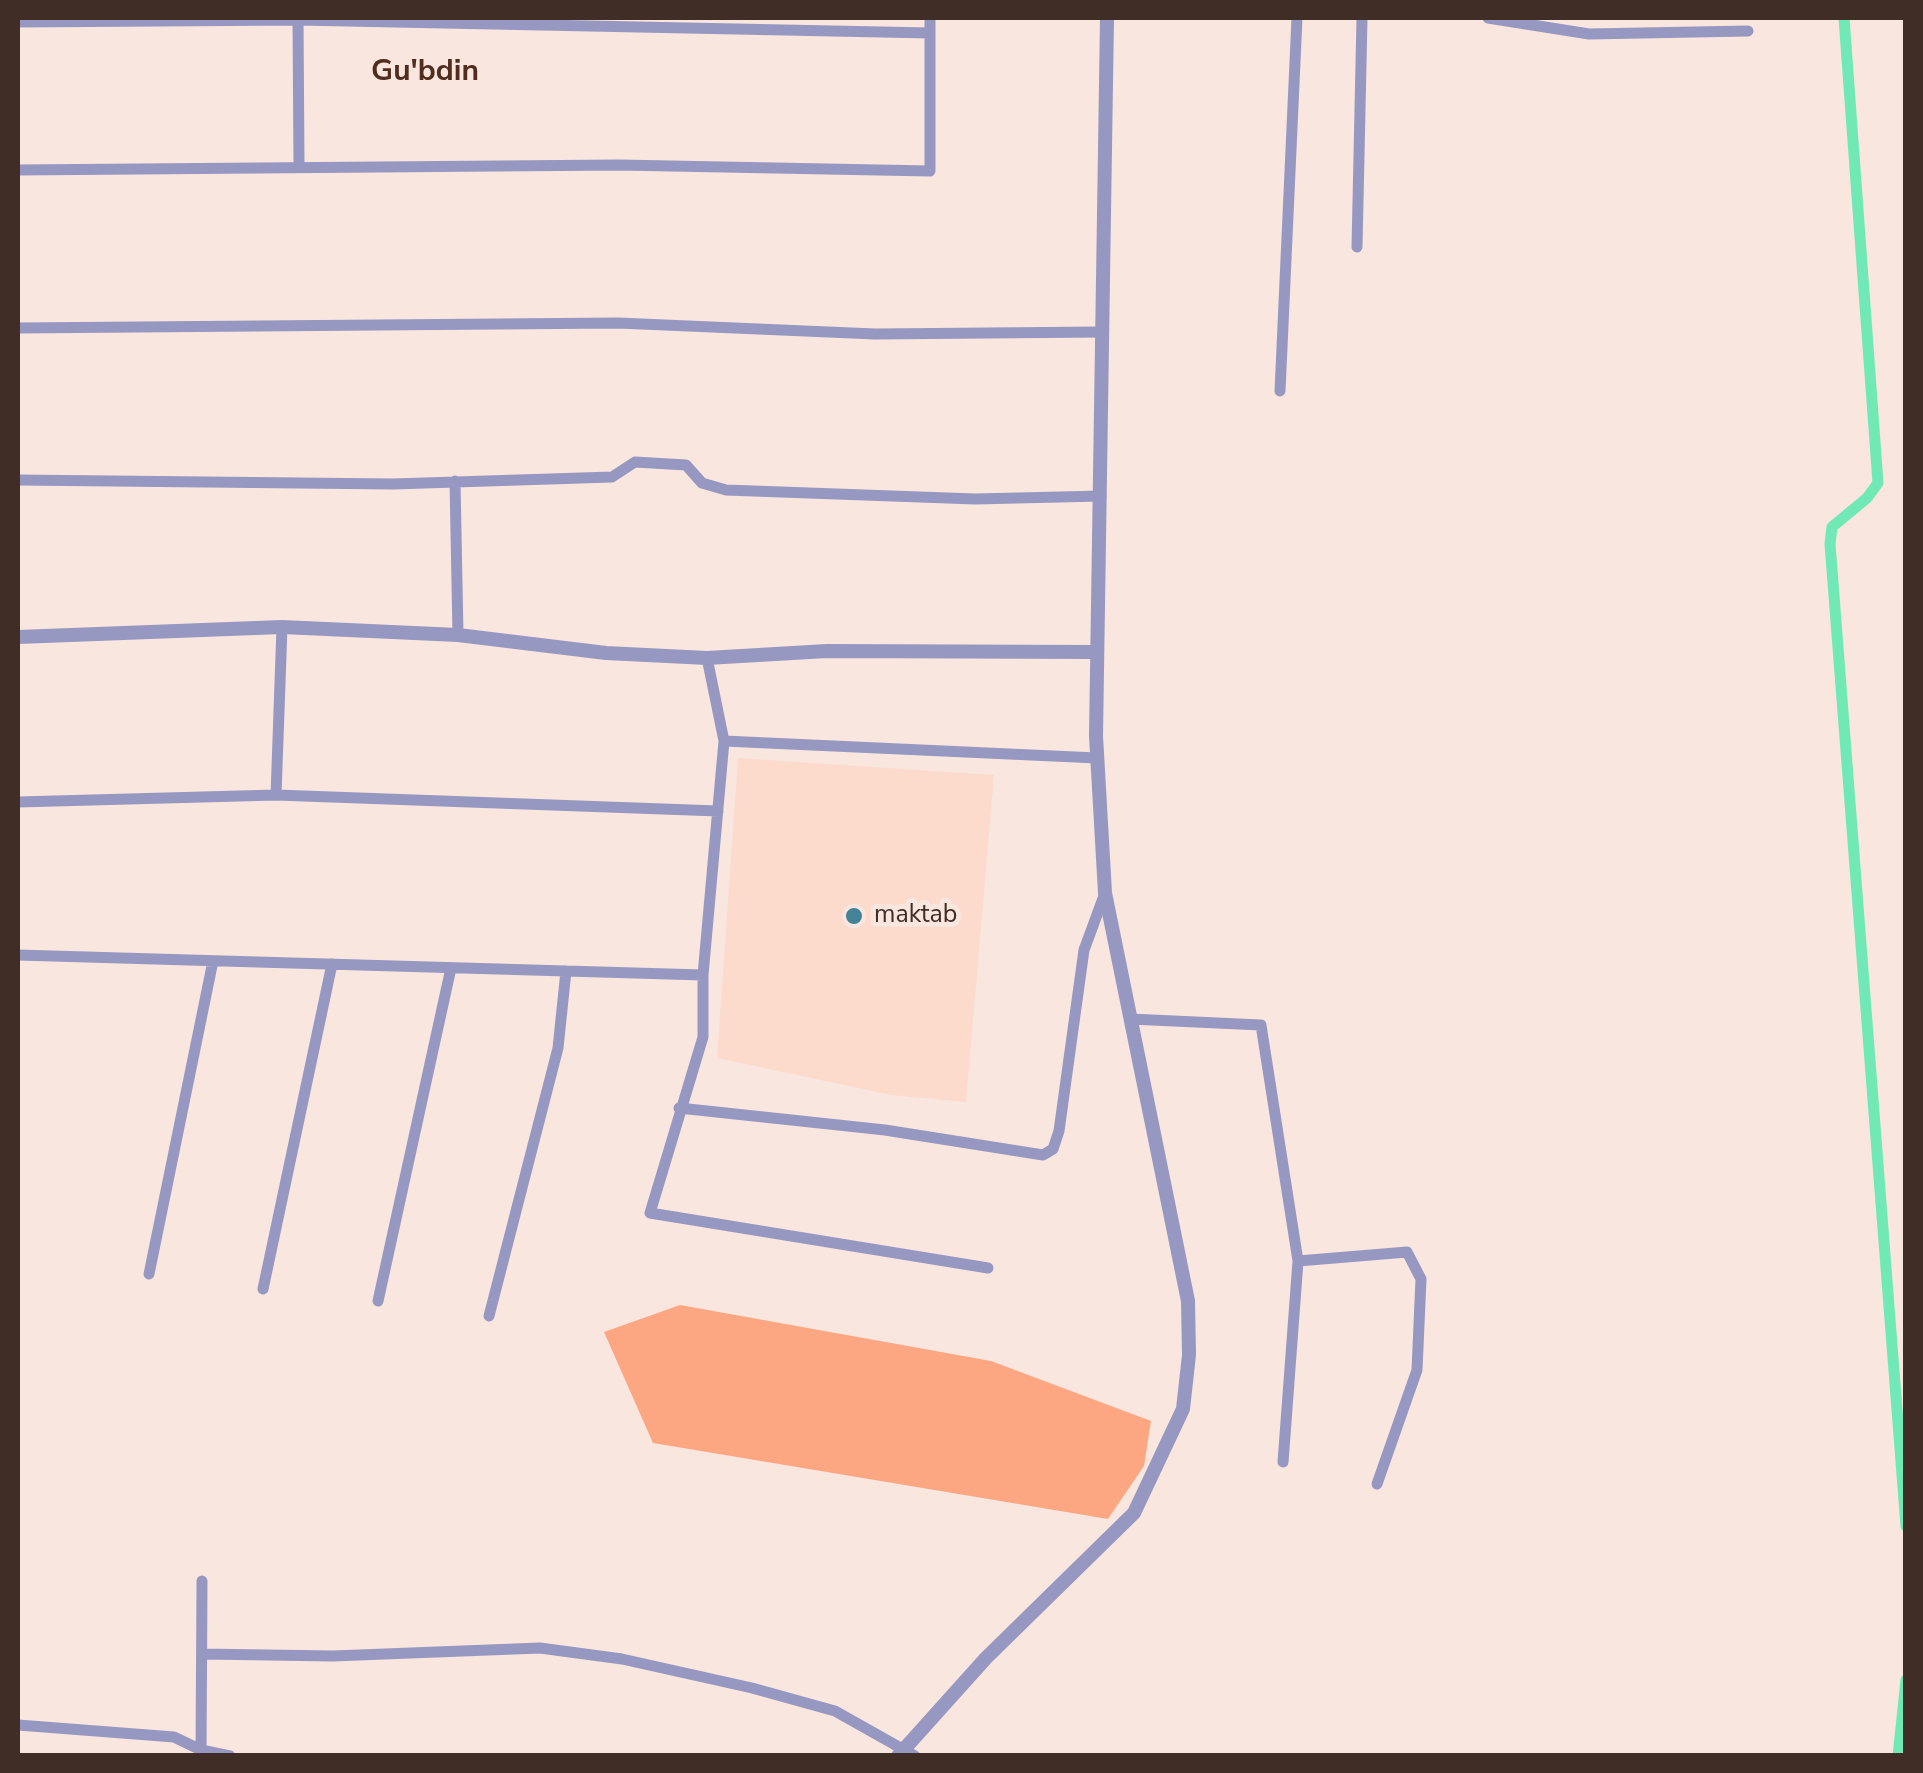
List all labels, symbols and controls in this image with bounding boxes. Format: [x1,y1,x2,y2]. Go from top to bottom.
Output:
district label: Gu'bdin [371,55,479,91]
place label: maktab [874,901,957,931]
marker: maktab [843,905,865,927]

